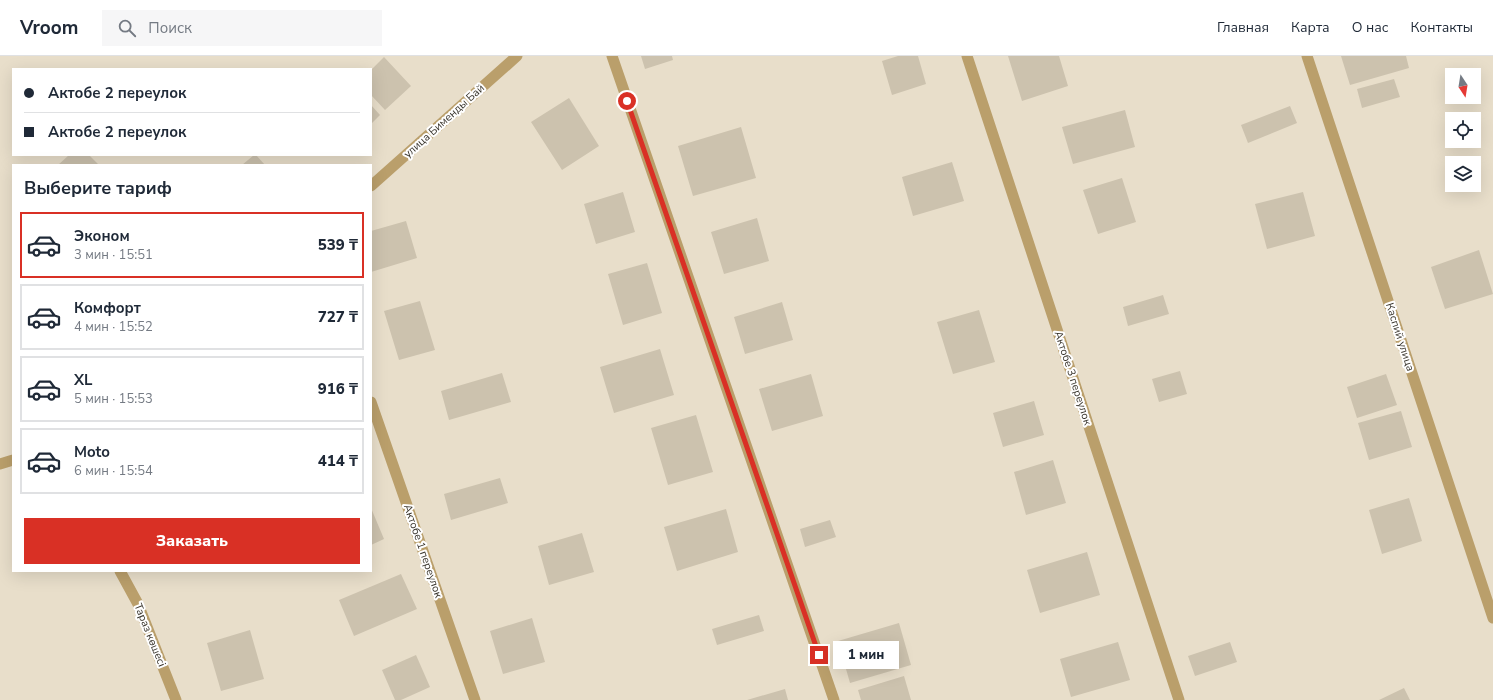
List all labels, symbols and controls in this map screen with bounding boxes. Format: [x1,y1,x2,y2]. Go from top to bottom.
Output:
search box [102,10,382,46]
text: Vroom [20,15,78,41]
icon: search [116,17,138,39]
text: Поиск [148,18,192,38]
text: Главная [1217,18,1269,37]
text: Карта [1291,18,1330,37]
text: О нас [1352,18,1388,37]
text: Контакты [1410,18,1473,37]
north arrow [1445,68,1481,104]
map controls [1445,68,1481,192]
street label: улица Бименды Бай [400,81,488,161]
text: Актобе 2 переулок [48,83,186,103]
route start [618,92,636,110]
button: locate [1445,112,1481,148]
text: Актобе 2 переулок [48,122,186,142]
button: layers [1445,156,1481,192]
text: Выберите тариф [24,176,172,200]
text: Эконом [74,226,130,246]
icon: car [26,227,62,263]
text: 539 ₸ [318,235,358,255]
text: 3 мин · 15:51 [74,246,153,264]
text: Комфорт [74,298,141,318]
icon: car [26,299,62,335]
street label: Каспий улица [1382,301,1418,373]
text: 727 ₸ [318,307,358,327]
text: 4 мин · 15:52 [74,318,153,336]
street label: Актобе 3 переулок [1051,329,1095,427]
text: XL [74,370,93,390]
icon: car [26,371,62,407]
text: 916 ₸ [318,379,358,399]
text: 5 мин · 15:53 [74,390,153,408]
text: Moto [74,442,110,462]
icon: car [26,443,62,479]
text: 414 ₸ [318,451,358,471]
text: 6 мин · 15:54 [74,462,153,480]
street label: Актобе 1 переулок [400,502,446,600]
button: Заказать [24,518,360,564]
street label: Тараз көшесі [130,601,170,669]
callout: 1 мин [833,641,899,669]
route end [810,646,828,664]
text: 1 мин [848,646,884,664]

